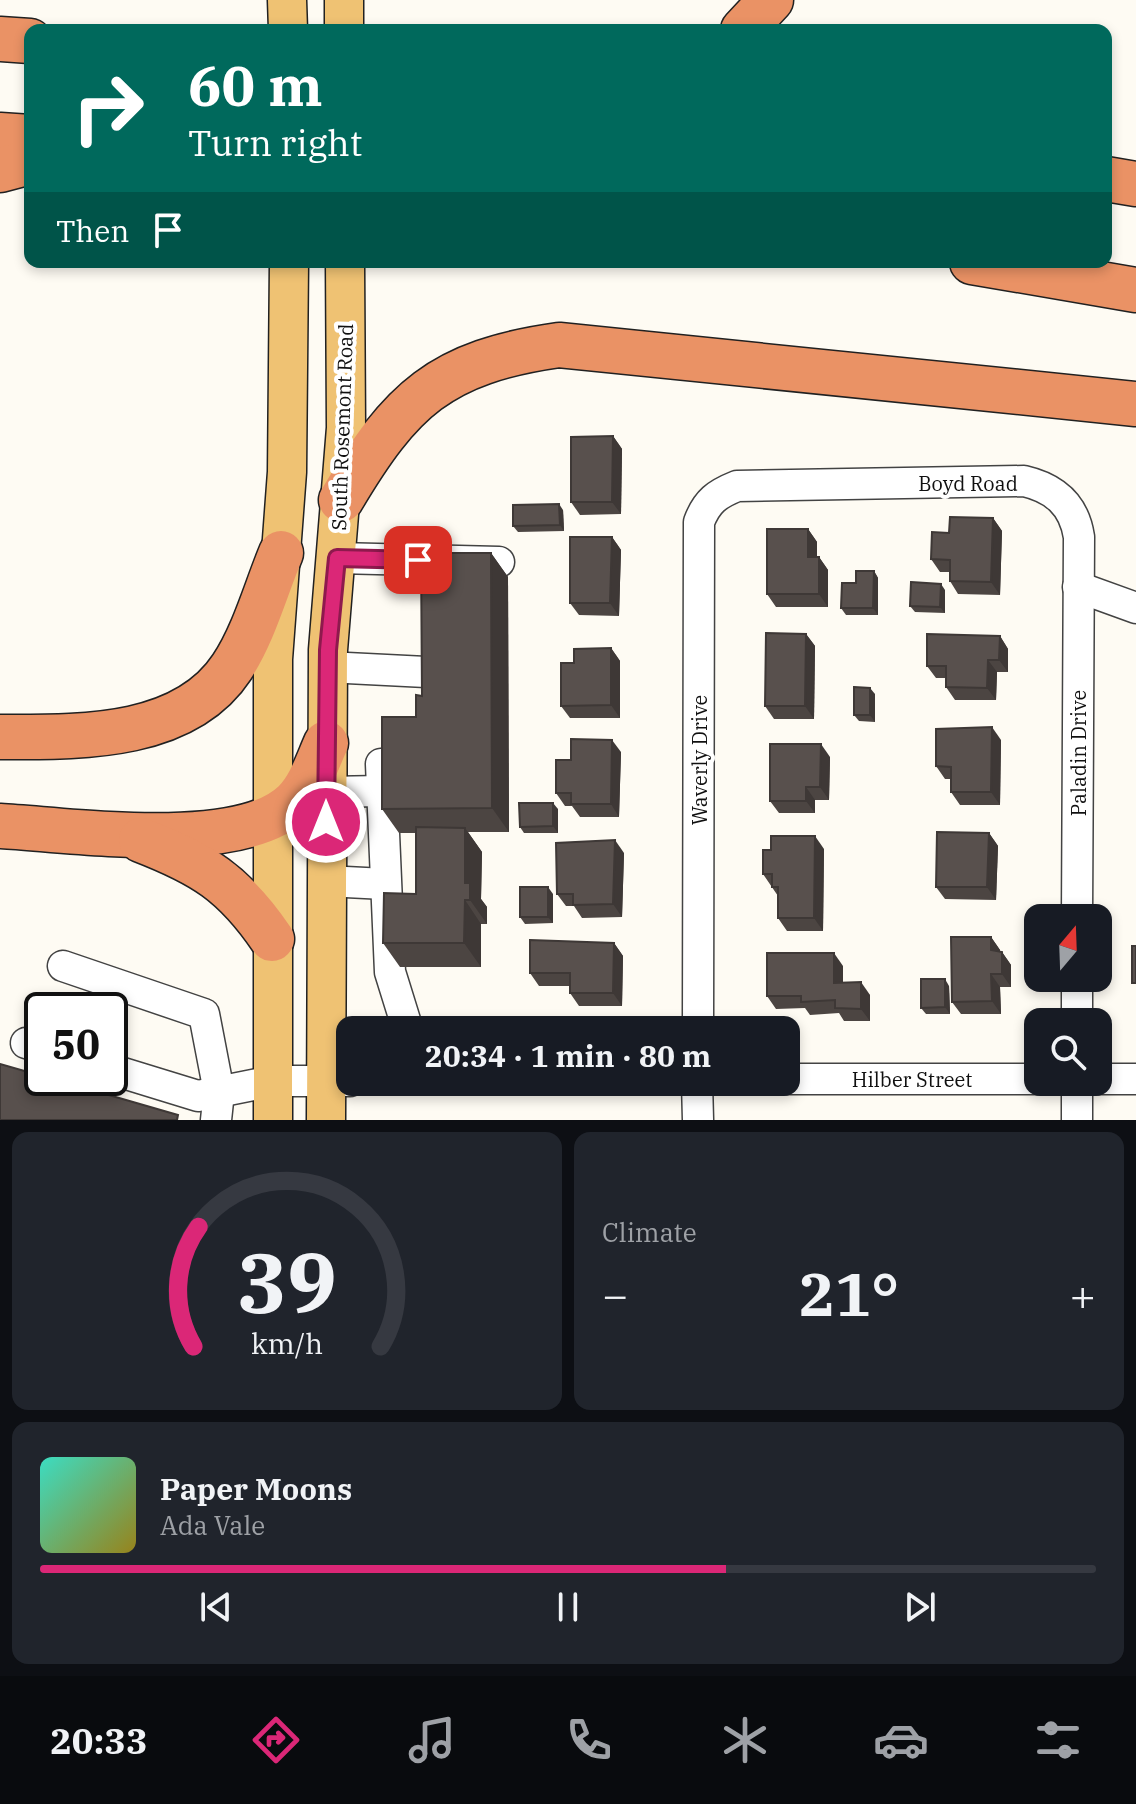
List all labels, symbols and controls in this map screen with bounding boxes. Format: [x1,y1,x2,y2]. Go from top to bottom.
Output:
text: 60 m [188,49,323,121]
icon: right [56,56,160,160]
text: Turn right [188,119,362,166]
icon: arrive [146,208,190,252]
text: Then [56,211,130,250]
street label: South Rosemont Road [325,323,359,531]
street label: Boyd Road [918,470,1018,497]
pin [384,526,452,594]
icon: arrive [396,538,440,582]
street label: Paladin Drive [1065,690,1092,816]
street label: Waverly Drive [686,695,713,825]
position arrow [284,780,368,864]
north arrow [1024,904,1112,992]
map controls [1024,904,1112,1096]
speed limit sign: 50 [24,992,128,1096]
button: search [1024,1008,1112,1096]
text: 20:34 · 1 min · 80 m [425,1036,711,1075]
street label: Hilber Street [852,1066,972,1093]
text: Climate [602,1215,697,1249]
text: 39 [237,1228,337,1336]
text: 21° [799,1254,899,1333]
text: − [602,1266,628,1323]
text: + [1070,1266,1096,1323]
text: km/h [251,1325,323,1362]
text: Paper Moons [160,1469,352,1508]
text: Ada Vale [160,1508,265,1542]
icon: previous [194,1585,238,1629]
icon: pause [546,1585,590,1629]
icon: next [898,1585,942,1629]
icon: directions [248,1712,304,1768]
icon: music [404,1712,460,1768]
icon: phone [561,1712,617,1768]
icon: climate [717,1712,773,1768]
icon: car [873,1712,929,1768]
icon: filters [1030,1712,1086,1768]
text: 20:33 [50,1717,148,1764]

